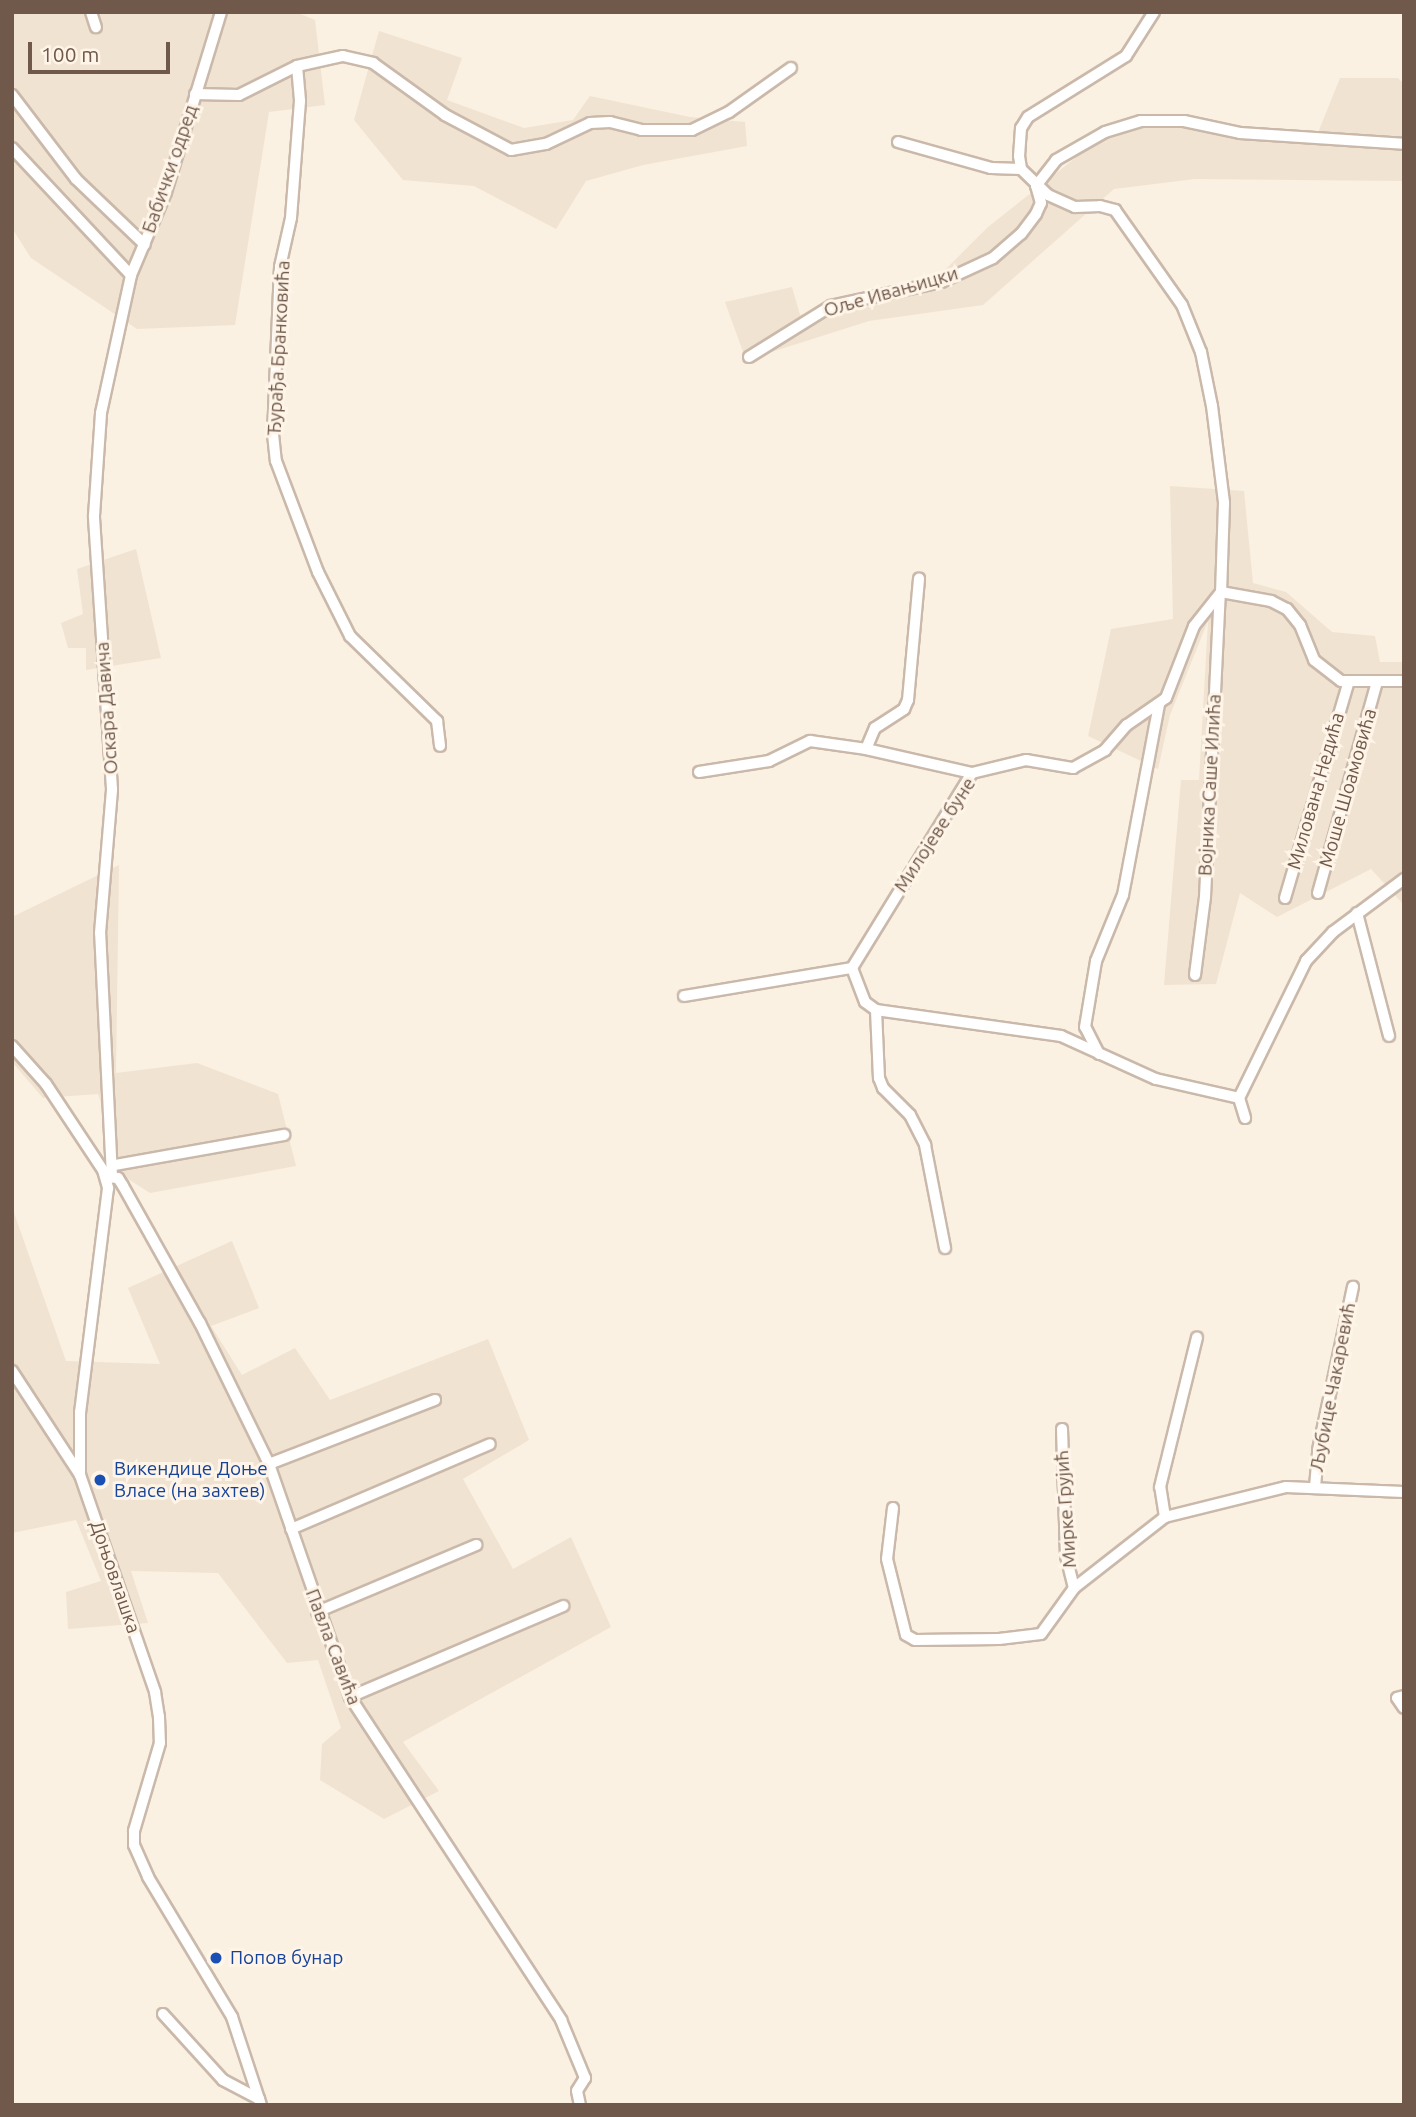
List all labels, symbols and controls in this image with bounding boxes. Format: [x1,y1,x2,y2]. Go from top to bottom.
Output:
scale bar [32,28,173,72]
text: 100 m [41,42,99,66]
street label: Бабички одред [137,102,203,236]
street label: Ђурађа Бранковића [263,260,295,436]
street label: Оље Ивањицки [821,262,961,322]
street label: Оскара Давича [91,641,123,775]
street label: Војника Саше Илића [1194,693,1226,877]
street label: Моше Шоамовића [1314,706,1382,870]
street label: Милована Недића [1283,710,1349,872]
street label: Милојеве буне [889,773,981,897]
street label: Љубице Чакаревић [1305,1300,1361,1474]
street label: Мирке Грујић [1051,1449,1081,1569]
place label: Викендице Доње Власе (на захтев) [114,1458,268,1502]
marker: Викендице Доње Власе (на захтев) [92,1472,108,1488]
street label: Доњовлашка [85,1518,145,1636]
street label: Павла Савића [300,1586,366,1708]
place label: Попов бунар [230,1947,343,1969]
marker: Попов бунар [208,1950,224,1966]

